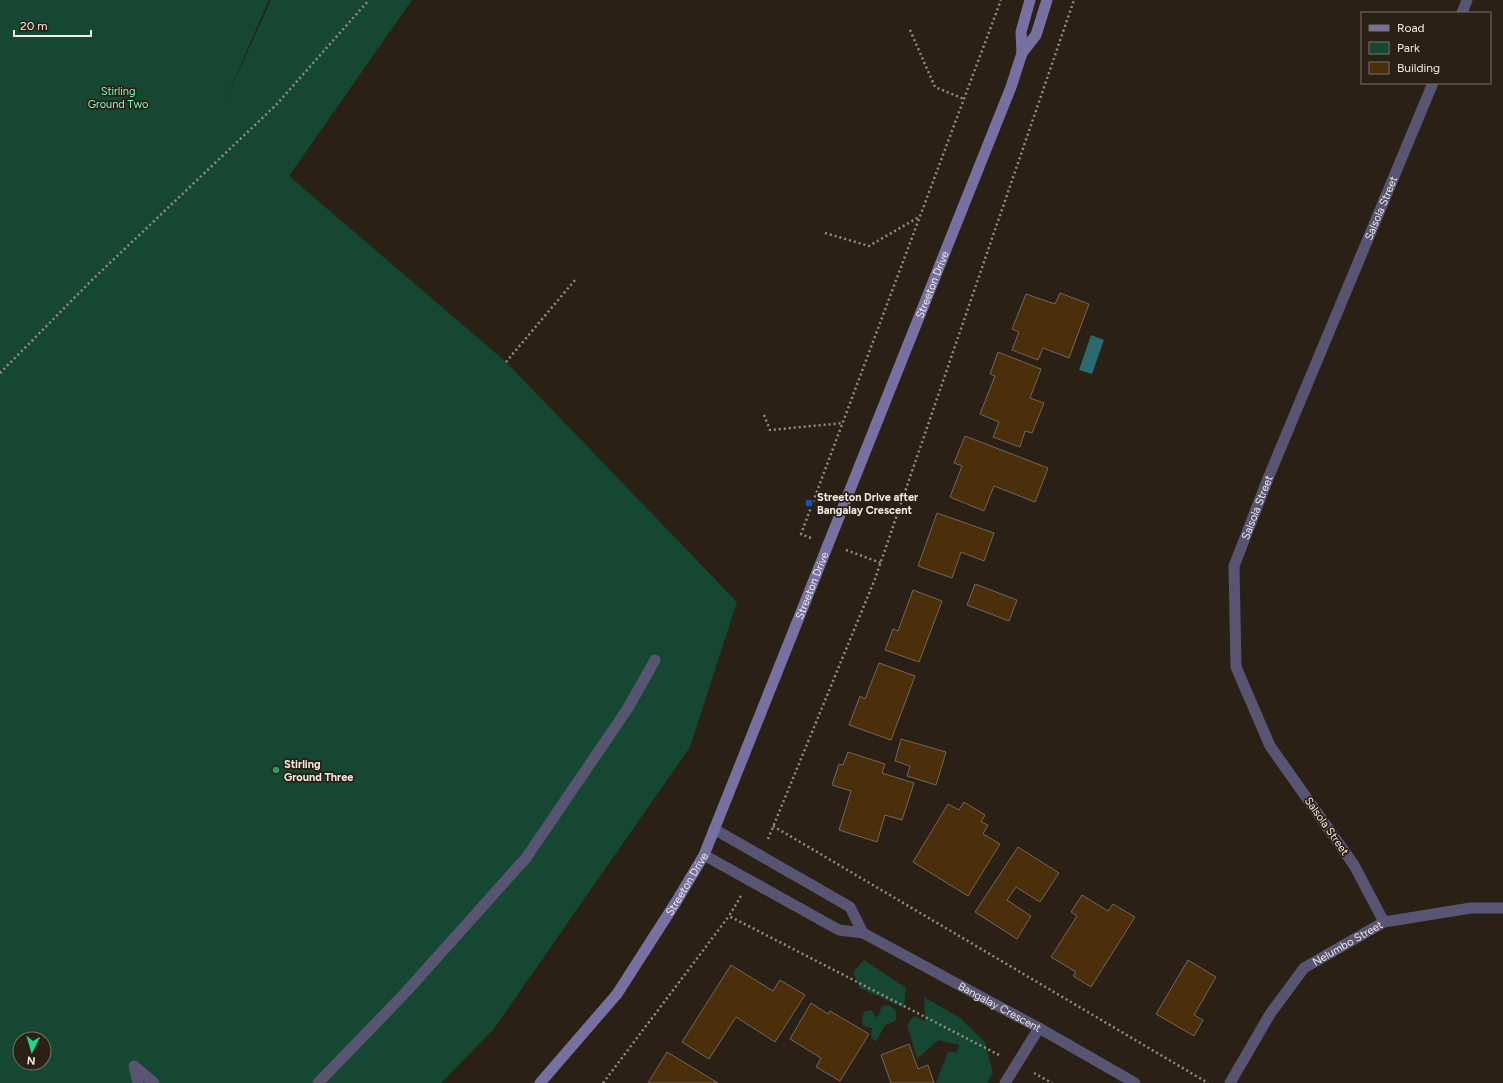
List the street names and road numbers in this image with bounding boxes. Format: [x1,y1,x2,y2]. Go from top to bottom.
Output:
street label: Salsola Street [1362,174,1400,242]
street label: Streeton Drive [913,249,952,320]
street label: Salsola Street [1239,474,1276,542]
street label: Streeton Drive [793,550,832,621]
street label: Salsola Street [1302,795,1351,858]
street label: Streeton Drive [663,850,711,918]
street label: Nelumbo Street [1310,918,1385,969]
street label: Bangalay Crescent [956,980,1043,1035]

